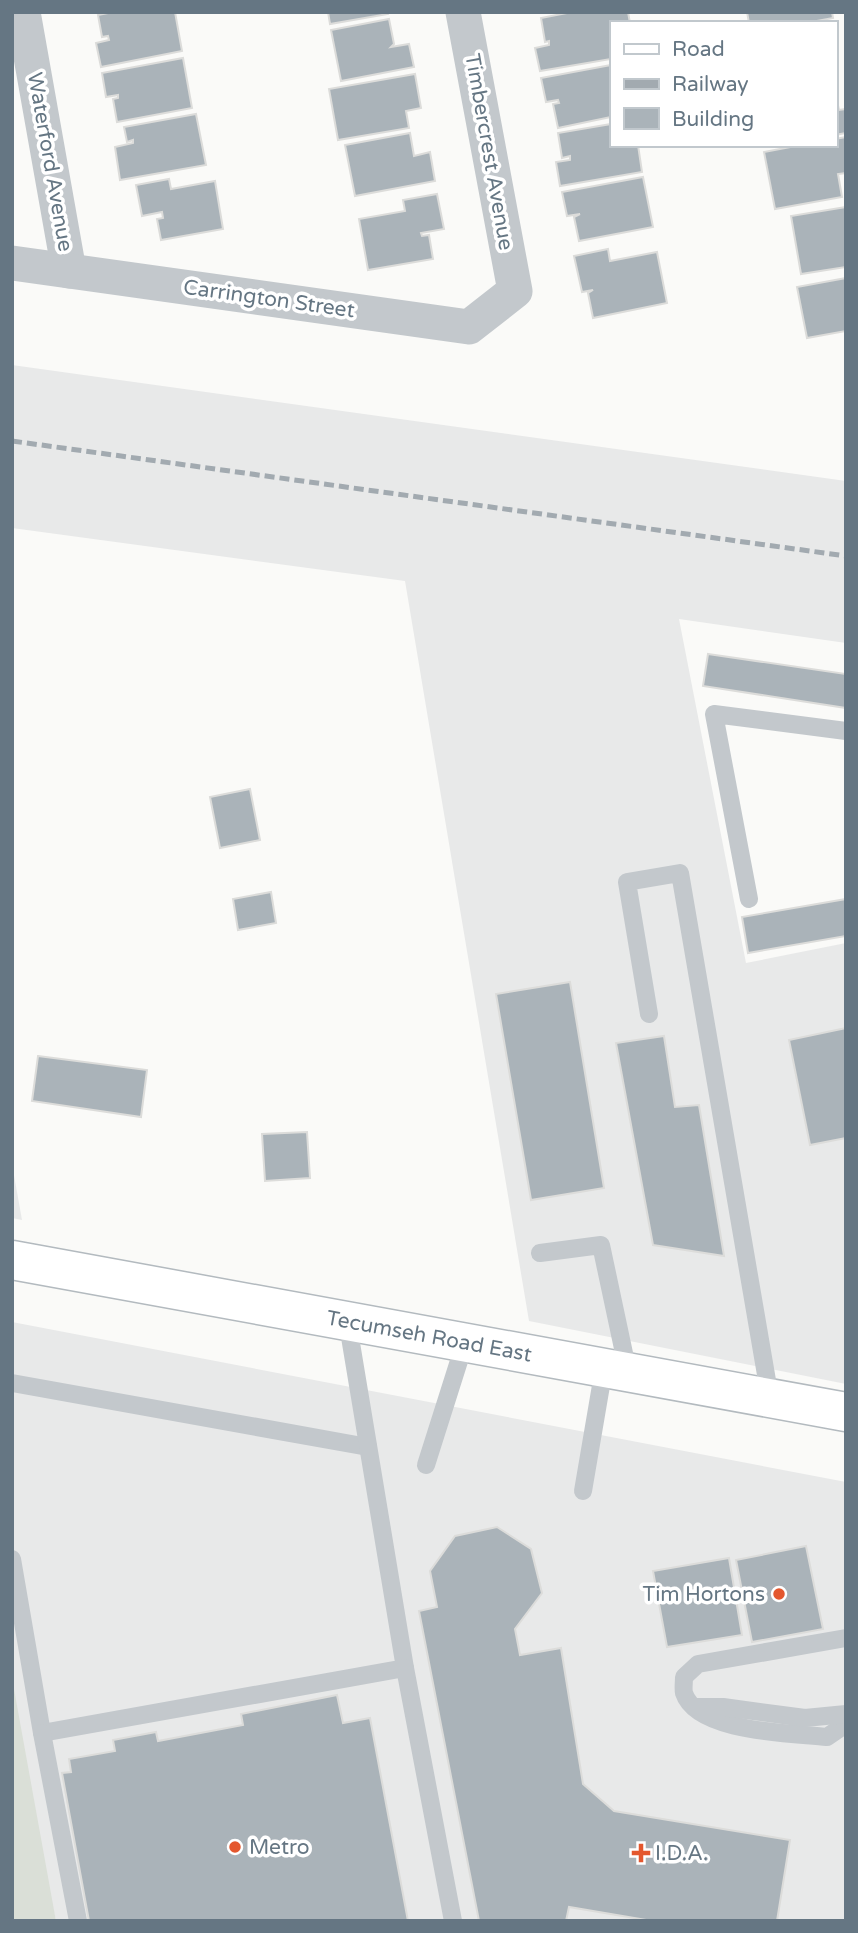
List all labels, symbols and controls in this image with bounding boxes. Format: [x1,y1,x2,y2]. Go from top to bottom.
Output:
legend [610,21,837,147]
text: Road [672,37,725,62]
street label: Timbercrest Avenue [459,52,519,252]
street label: Waterford Avenue [22,70,78,254]
text: Railway [672,72,749,97]
text: Building [672,107,754,132]
street label: Carrington Street [182,275,356,323]
street label: Tecumseh Road East [324,1305,534,1367]
place label: Tim Hortons [643,1582,765,1607]
marker: Tim Hortons [771,1586,787,1602]
place label: Metro [249,1835,309,1860]
marker: Metro [227,1839,243,1855]
place label: I.D.A. [655,1841,708,1866]
marker: I.D.A. [633,1845,649,1861]

